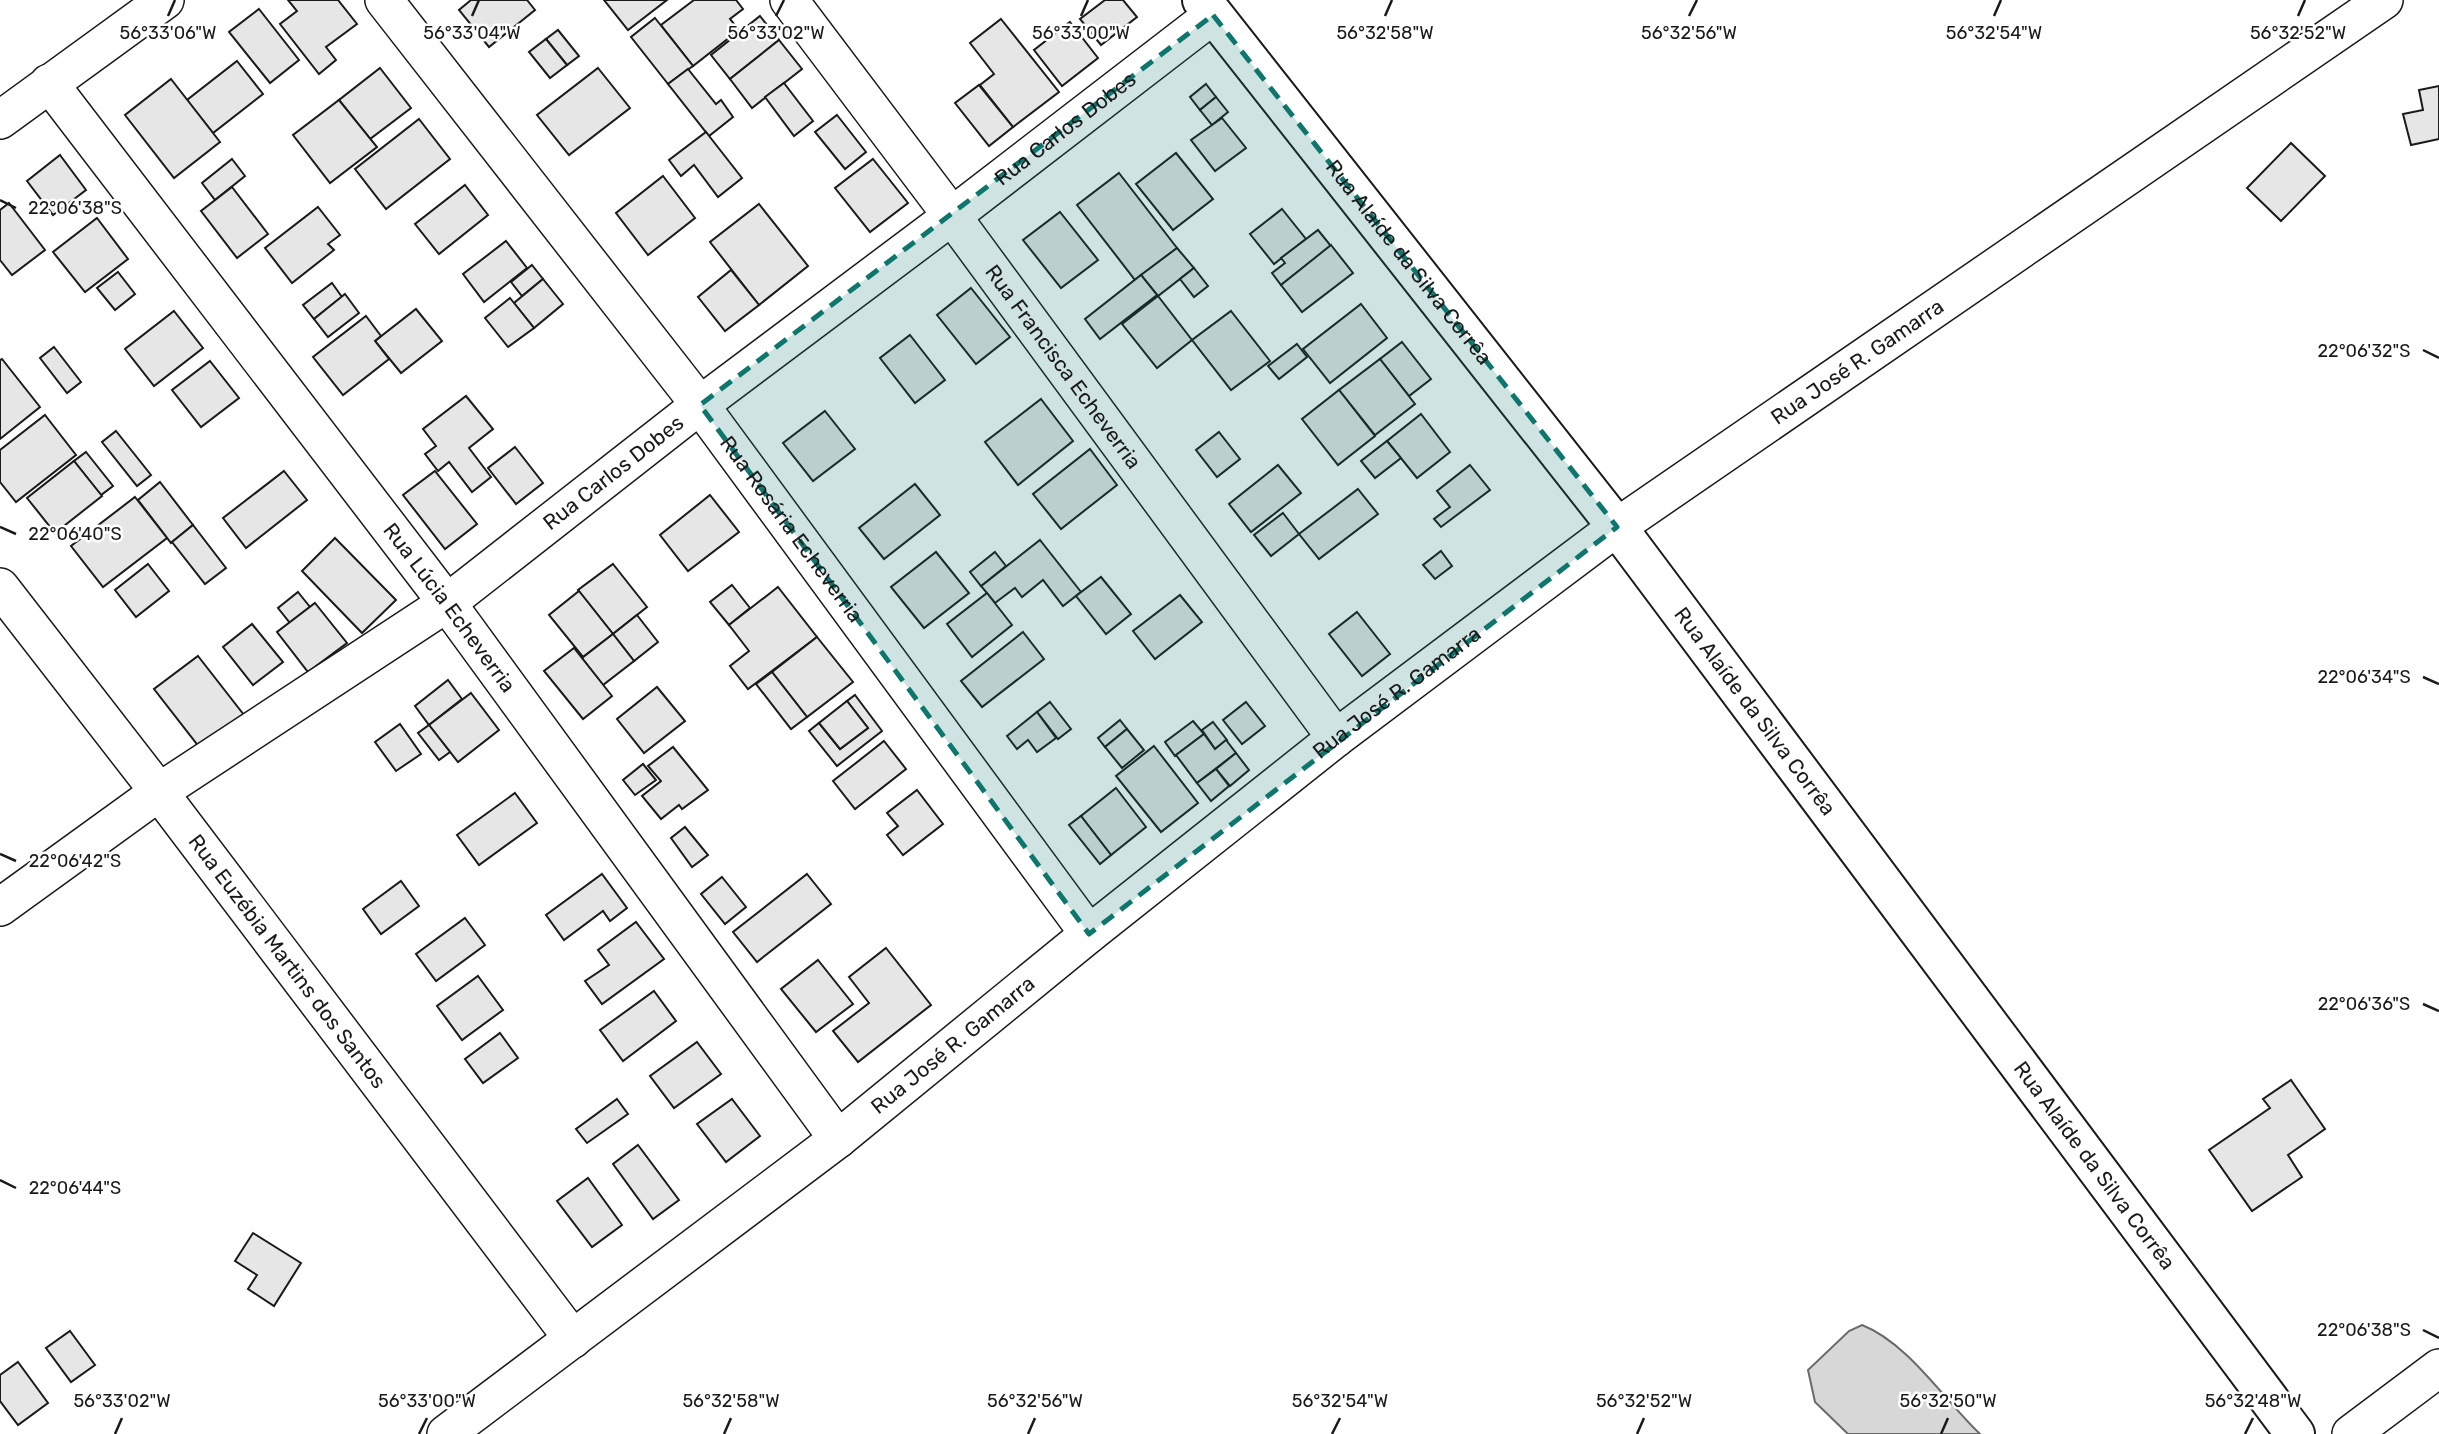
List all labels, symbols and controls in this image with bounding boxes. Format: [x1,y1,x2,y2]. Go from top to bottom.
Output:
text: 56°33'06"W [120,22,216,44]
text: 56°33'04"W [423,22,521,44]
text: 56°33'02"W [727,22,825,44]
text: 56°33'00"W [1032,22,1130,44]
text: 56°32'58"W [1336,22,1434,44]
text: 56°32'56"W [1641,22,1737,44]
text: 56°32'54"W [1946,22,2042,44]
text: 56°32'52"W [2250,22,2346,44]
street label: Rua Carlos Dobes [990,66,1141,191]
street label: Rua Alaíde da Silva Corrêa [1321,155,1497,369]
text: 22°06'38"S [28,197,122,219]
street label: Rua Francisca Echeverria [980,260,1147,474]
street label: Rua José R. Gamarra [1766,293,1948,430]
text: 22°06'32"S [2318,340,2411,362]
street label: Rua Carlos Dobes [538,410,688,535]
street label: Rua Rosária Echeverria [715,431,869,627]
street label: Rua Lúcia Echeverria [378,518,521,697]
text: 22°06'40"S [28,523,122,545]
street label: Rua Alaíde da Silva Corrêa [1669,602,1841,820]
street label: Rua José R. Gamarra [1308,621,1486,764]
text: 22°06'34"S [2317,666,2411,688]
street label: Rua Euzébia Martins dos Santos [184,829,392,1093]
text: 22°06'42"S [29,850,121,872]
street label: Rua José R. Gamarra [866,971,1040,1119]
text: 22°06'36"S [2318,993,2410,1015]
street label: Rua Alaíde da Silva Corrêa [2009,1056,2181,1274]
text: 22°06'44"S [29,1177,121,1199]
text: 22°06'38"S [2317,1319,2411,1341]
text: 56°33'02"W [73,1390,171,1412]
text: 56°33'00"W [378,1390,476,1412]
text: 56°32'58"W [682,1390,780,1412]
text: 56°32'56"W [987,1390,1083,1412]
text: 56°32'54"W [1292,1390,1388,1412]
text: 56°32'52"W [1596,1390,1692,1412]
text: 56°32'50"W [1899,1390,1997,1412]
text: 56°32'48"W [2205,1390,2301,1412]

